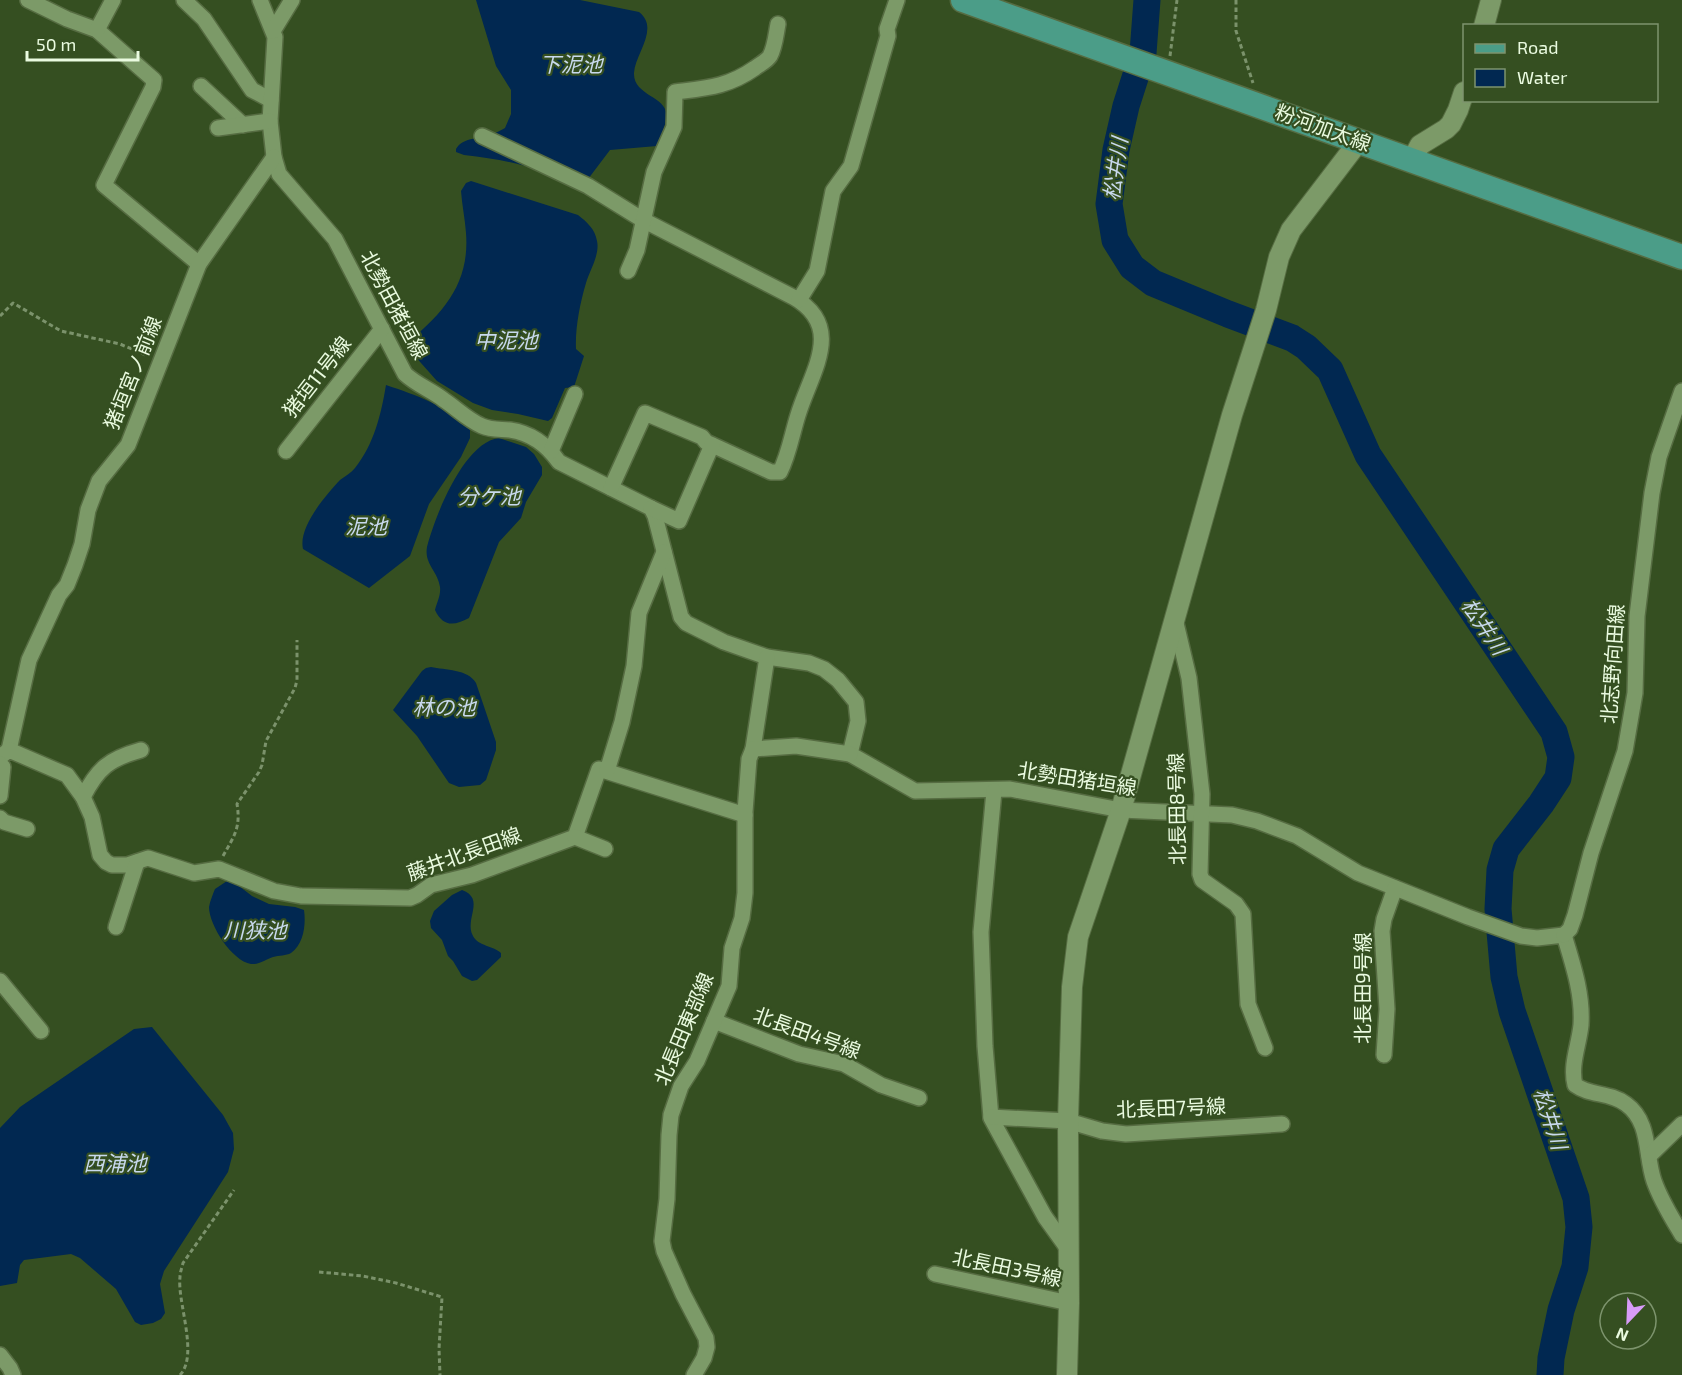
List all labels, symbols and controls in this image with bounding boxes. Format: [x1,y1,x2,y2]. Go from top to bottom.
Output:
scale bar [27,24,138,62]
legend [1463,24,1658,102]
text: 50 m [36,33,76,55]
text: Road [1517,36,1558,58]
water label: 下泥池 [540,51,604,76]
text: Water [1517,66,1567,88]
street label: 粉河加太線 [1272,99,1374,155]
water label: 松井川 [1098,134,1132,202]
street label: 北勢田猪垣線 [356,246,434,363]
street label: 猪垣宮ノ前線 [98,312,166,433]
water label: 中泥池 [475,327,539,352]
street label: 猪垣11号線 [277,331,355,422]
water label: 分ケ池 [458,483,522,508]
water label: 泥池 [345,513,389,538]
water label: 松井川 [1457,593,1514,661]
street label: 北志野向田線 [1596,603,1628,725]
water label: 林の池 [413,694,477,719]
street label: 北長田8号線 [1163,753,1189,865]
street label: 北勢田猪垣線 [1016,757,1138,799]
street label: 藤井北長田線 [403,821,524,885]
water label: 川狭池 [224,917,288,942]
street label: 北長田9号線 [1350,932,1374,1044]
street label: 北長田東部線 [649,969,718,1089]
street label: 北長田4号線 [750,1002,864,1063]
water label: 松井川 [1530,1085,1574,1154]
street label: 北長田7号線 [1115,1093,1226,1121]
water label: 西浦池 [84,1150,148,1175]
street label: 北長田3号線 [950,1244,1064,1290]
north arrow [1598,1291,1658,1351]
text: N [1613,1324,1631,1346]

